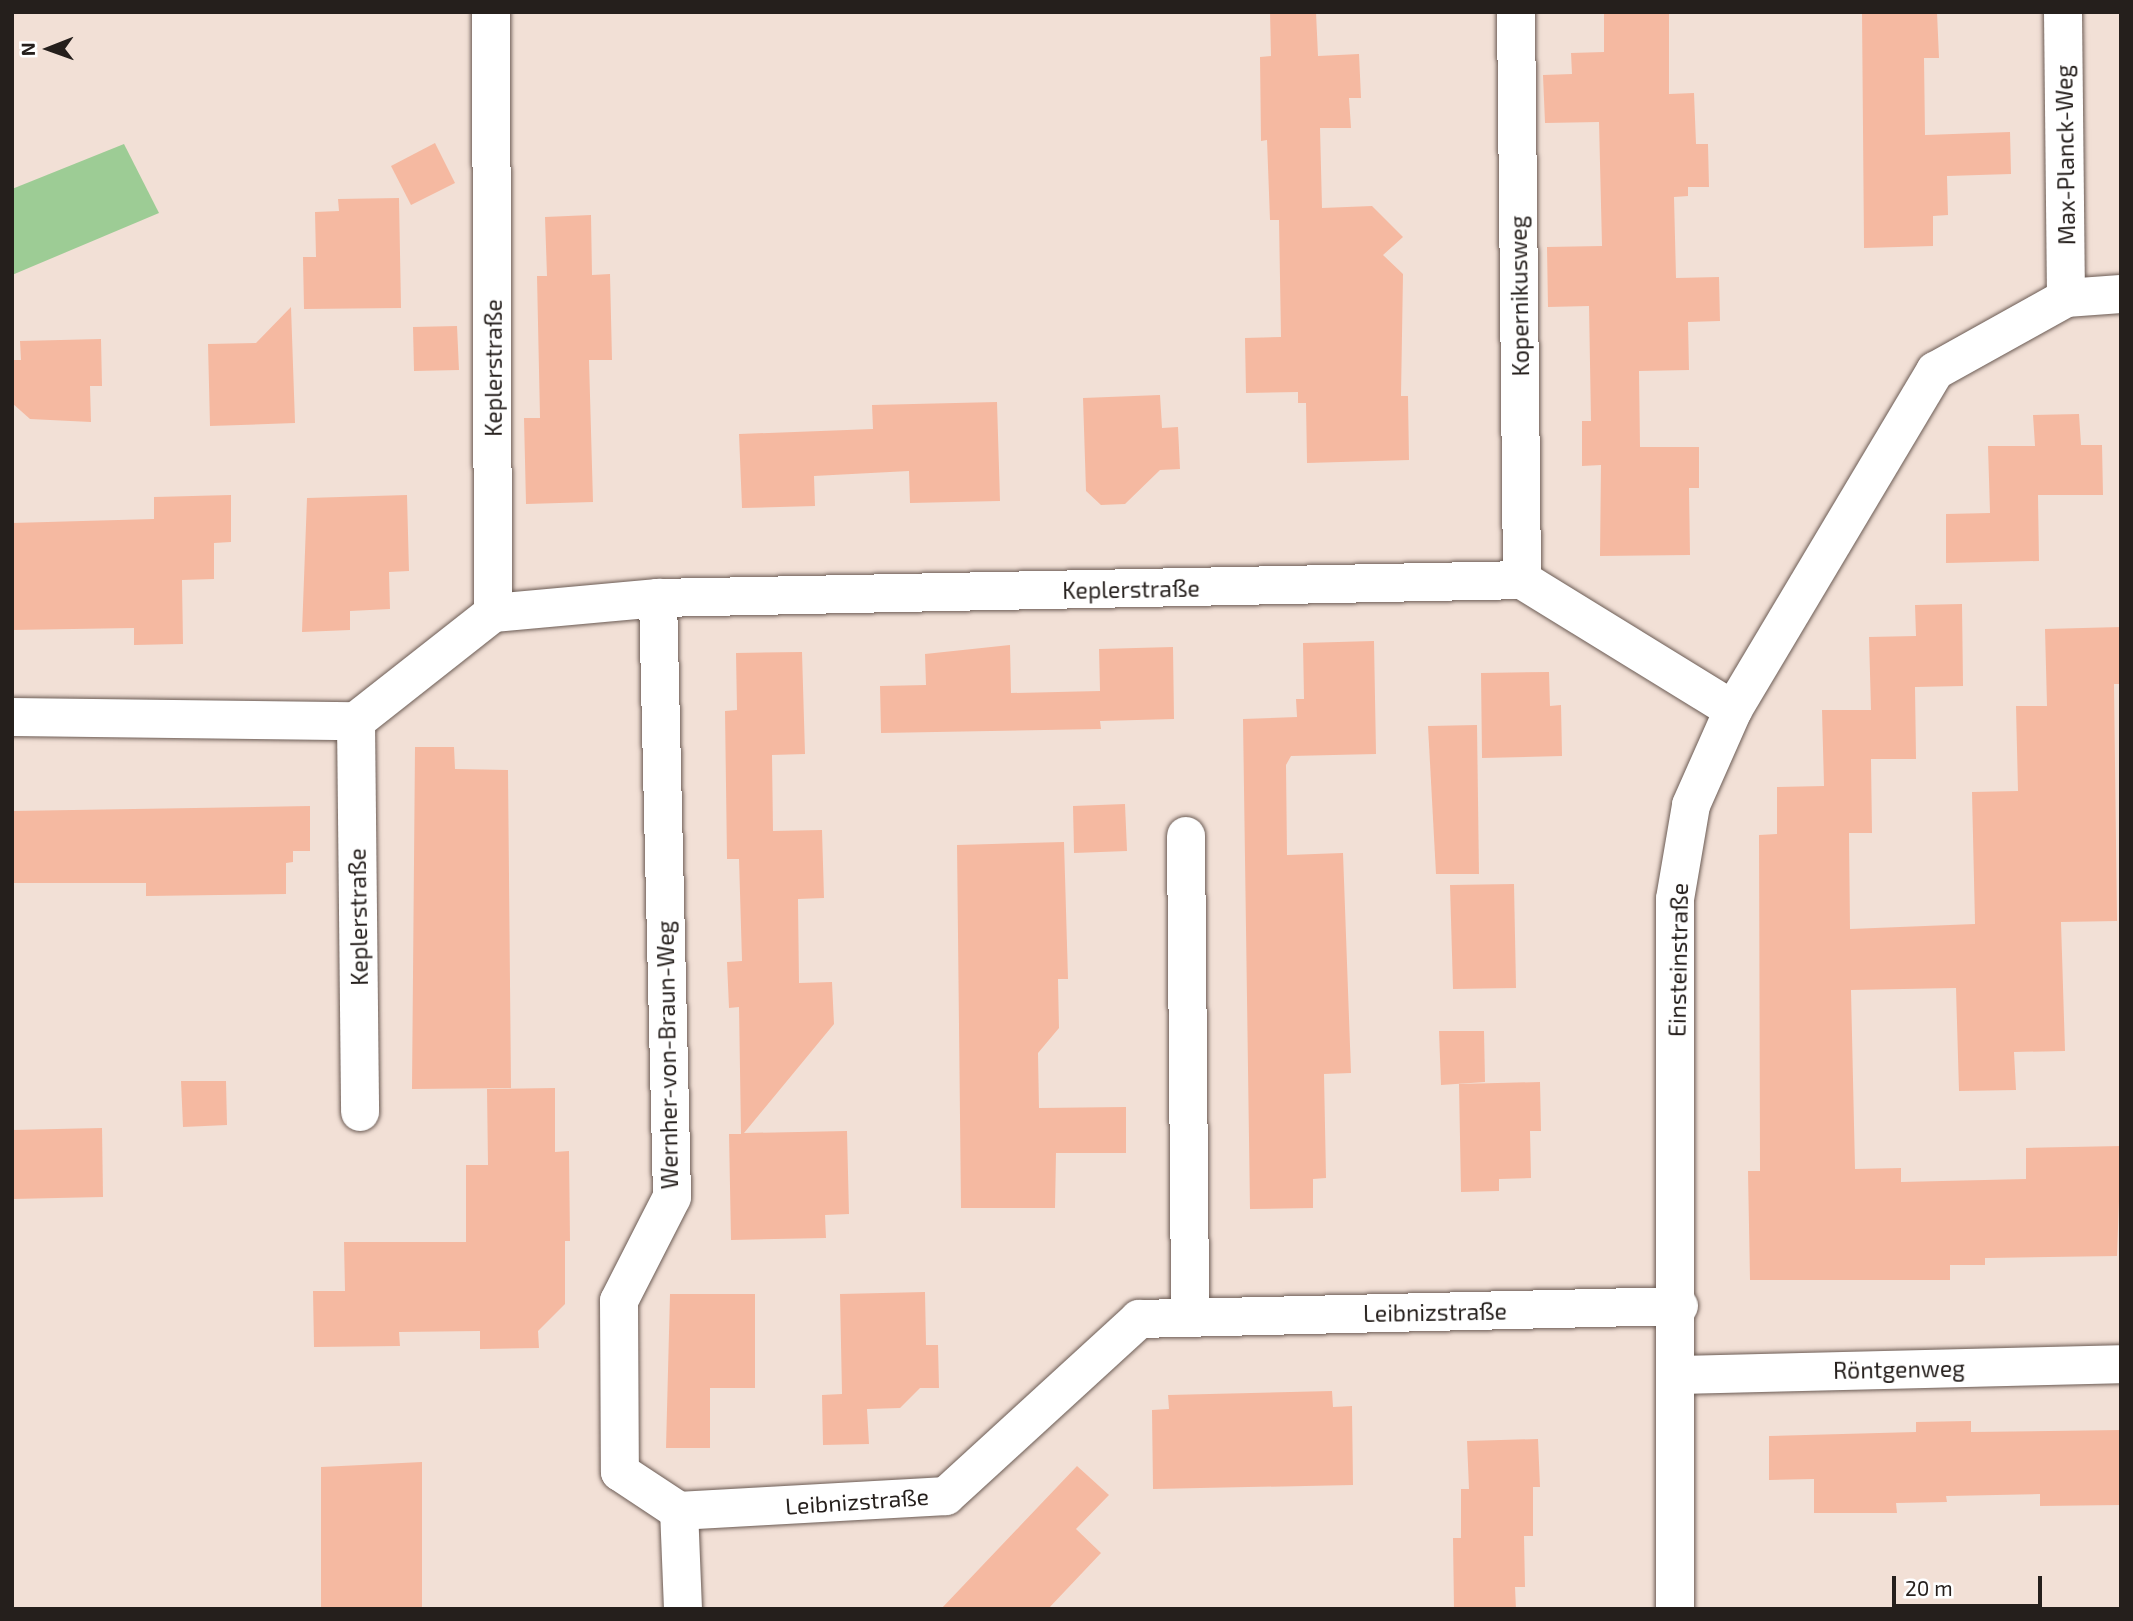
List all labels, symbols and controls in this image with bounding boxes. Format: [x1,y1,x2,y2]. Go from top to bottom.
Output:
north arrow [14,14,84,84]
text: N [16,42,39,56]
street label: Max-Planck-Weg [2050,65,2080,245]
street label: Kopernikusweg [1504,215,1534,377]
street label: Keplerstraße [479,299,507,437]
street label: Keplerstraße [1062,574,1200,604]
street label: Keplerstraße [343,848,373,986]
street label: Einsteinstraße [1663,883,1693,1037]
street label: Wernher-von-Braun-Weg [651,920,683,1190]
street label: Leibnizstraße [1363,1297,1507,1327]
street label: Röntgenweg [1833,1354,1965,1384]
street label: Leibnizstraße [784,1482,930,1520]
scale bar [1895,1562,2046,1606]
text: 20 m [1905,1575,1953,1600]

